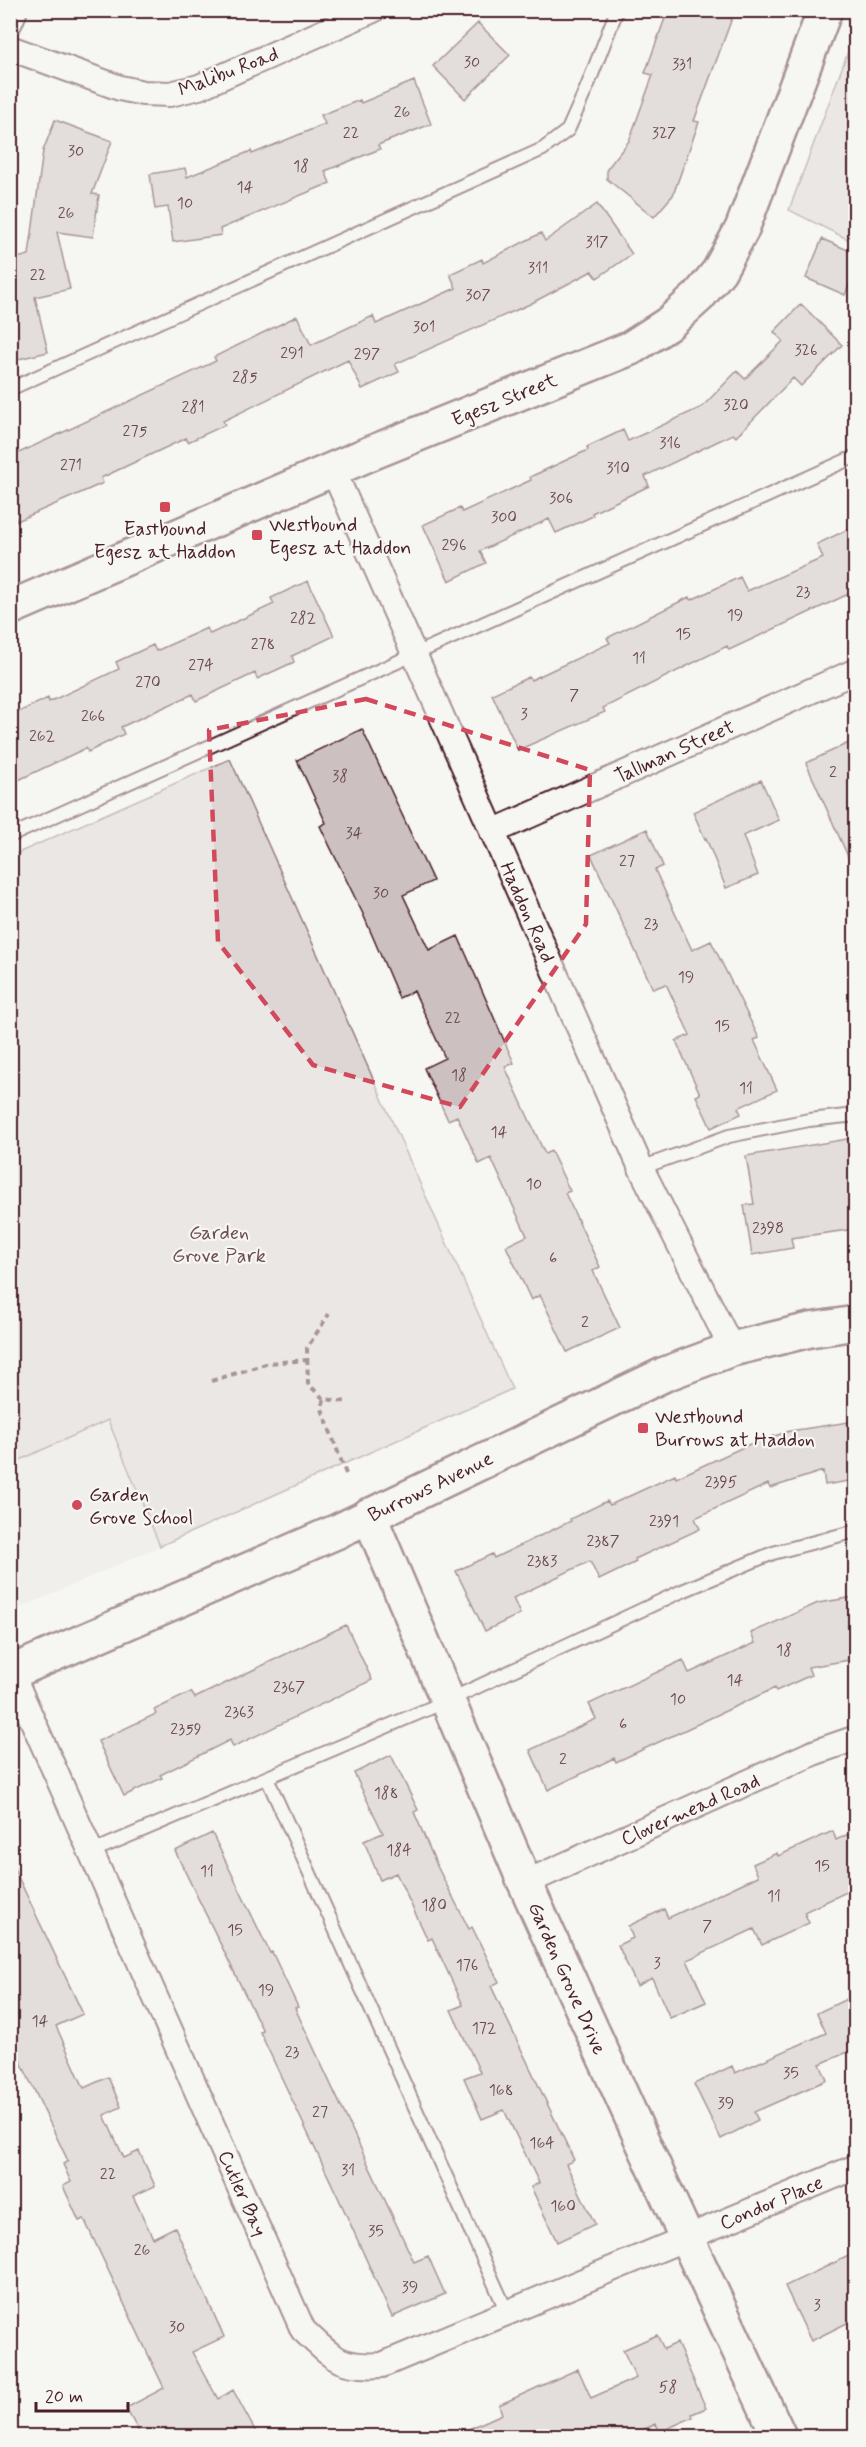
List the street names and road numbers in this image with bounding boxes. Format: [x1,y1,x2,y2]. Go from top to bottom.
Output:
street label: Malibu Road [174,41,283,104]
street label: Egesz Street [448,367,561,434]
street label: Tallman Street [610,714,739,791]
street label: Haddon Road [492,858,561,967]
street label: Burrows Avenue [364,1445,498,1529]
street label: Clovermead Road [617,1768,764,1853]
street label: Garden Grove Drive [521,1898,612,2059]
street label: Cutler Bay [211,2146,273,2241]
street label: Condor Place [716,2169,827,2237]

